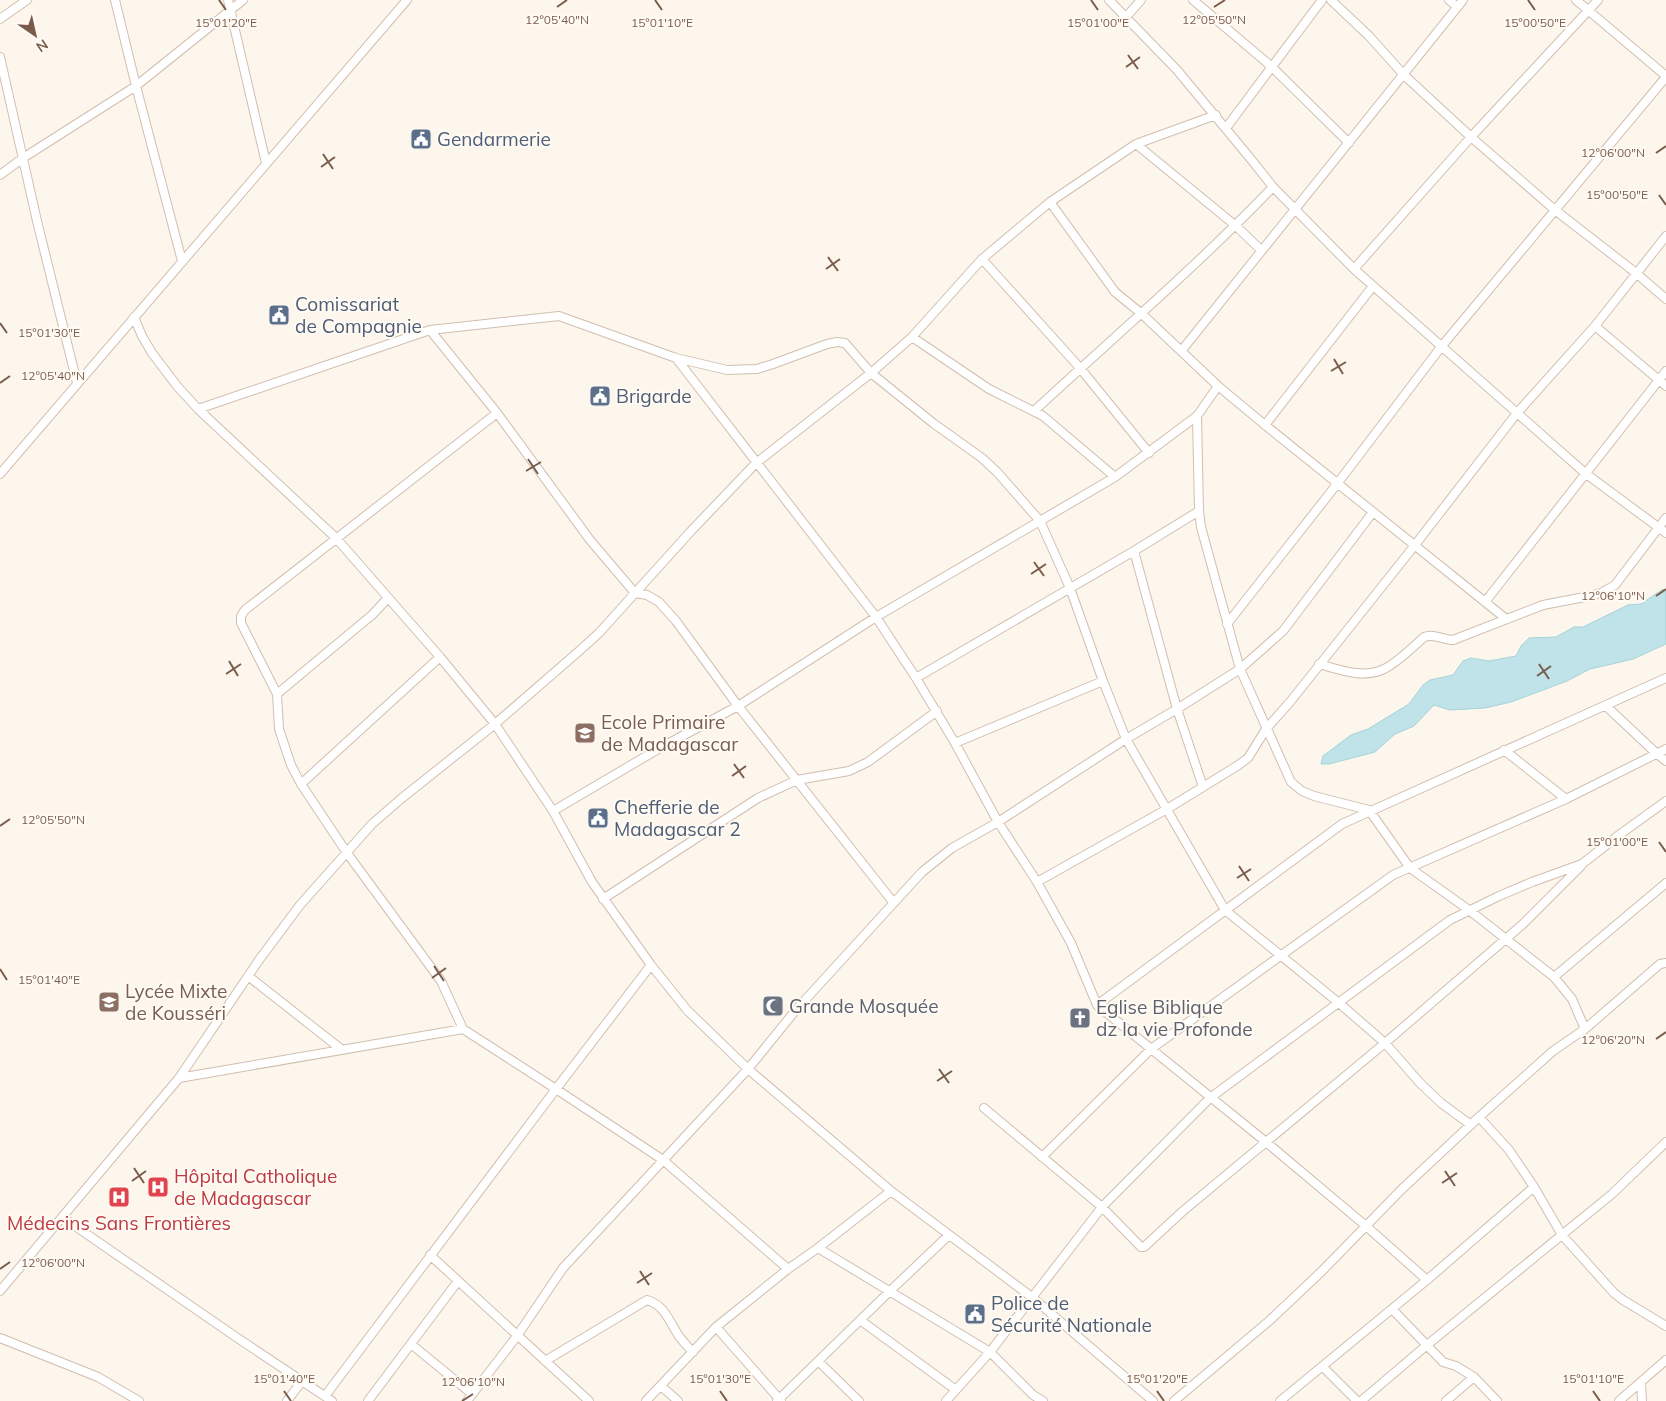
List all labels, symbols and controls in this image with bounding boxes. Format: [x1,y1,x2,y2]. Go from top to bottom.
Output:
north arrow [10,10,60,60]
text: 12°05'40"N [525,12,589,27]
text: 12°05'50"N [1182,12,1246,27]
text: 15°01'20"E [195,15,257,30]
text: 15°01'10"E [631,15,693,30]
text: 15°01'00"E [1067,15,1129,30]
text: 15°00'50"E [1504,15,1566,30]
text: N [33,35,52,56]
public building icon: Gendarmerie [409,127,433,151]
place label: Gendarmerie [437,127,551,151]
text: 12°06'00"N [1581,145,1645,160]
text: 15°00'50"E [1586,187,1648,202]
place label: Comissariat de Compagnie [295,292,422,338]
public building icon: Comissariat de Compagnie [267,303,291,327]
text: 15°01'30"E [18,325,80,340]
text: 12°05'40"N [21,368,85,383]
public building icon: Brigarde [588,384,612,408]
place label: Brigarde [616,384,692,408]
text: 12°06'10"N [1581,588,1645,603]
place label: Ecole Primaire de Madagascar [601,710,738,756]
school or university icon: Ecole Primaire de Madagascar [573,721,597,745]
place label: Chefferie de Madagascar 2 [614,795,741,841]
public building icon: Chefferie de Madagascar 2 [586,806,610,830]
text: 12°05'50"N [21,812,85,827]
text: 15°01'00"E [1586,834,1648,849]
text: 15°01'40"E [18,972,80,987]
place label: Lycée Mixte de Kousséri [125,979,227,1025]
school or university icon: Lycée Mixte de Kousséri [97,990,121,1014]
mosque icon: Grande Mosquée [761,994,785,1018]
place label: Grande Mosquée [789,994,939,1018]
place label: Eglise Biblique dz la vie Profonde [1096,995,1253,1041]
church icon: Eglise Biblique dz la vie Profonde [1068,1006,1092,1030]
text: 12°06'20"N [1581,1032,1645,1047]
place label: Hôpital Catholique de Madagascar [174,1164,337,1210]
hospital icon: Hôpital Catholique de Madagascar [146,1175,170,1199]
hospital icon: Médecins Sans Frontières [107,1185,131,1209]
place label: Médecins Sans Frontières [7,1211,231,1235]
text: 12°06'00"N [21,1255,85,1270]
place label: Police de Sécurité Nationale [991,1291,1152,1337]
public building icon: Police de Sécurité Nationale [963,1302,987,1326]
text: 15°01'40"E [253,1371,315,1386]
text: 15°01'30"E [689,1371,751,1386]
text: 15°01'20"E [1126,1371,1188,1386]
text: 15°01'10"E [1562,1371,1624,1386]
text: 12°06'10"N [441,1374,505,1389]

